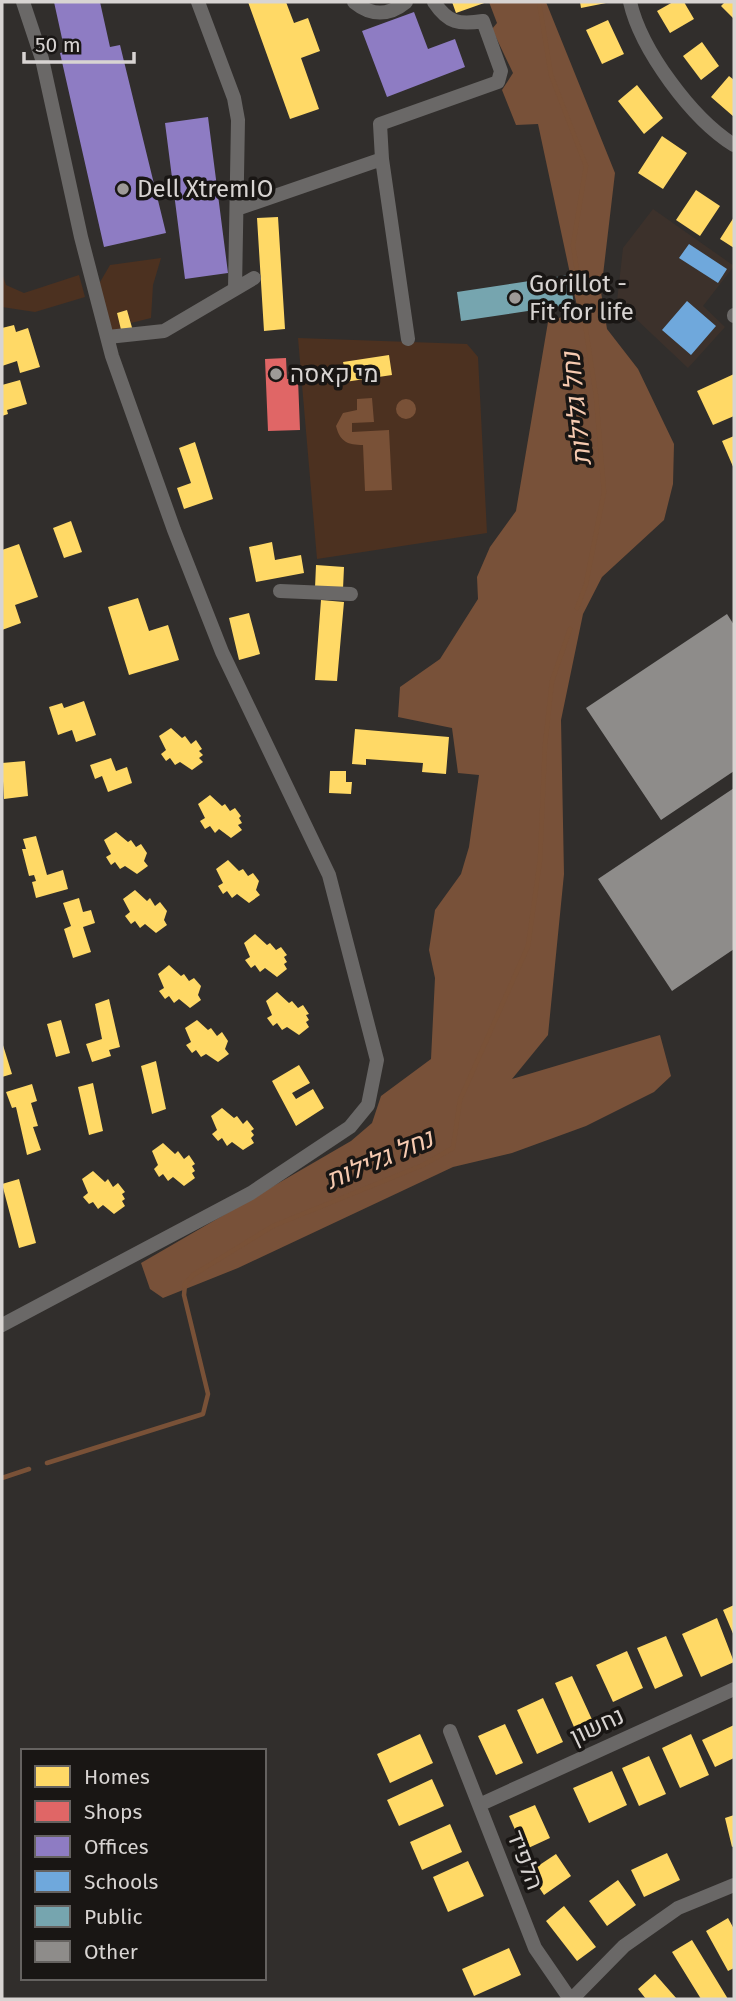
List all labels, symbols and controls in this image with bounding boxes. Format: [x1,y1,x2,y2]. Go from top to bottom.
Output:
scale bar [24,21,135,65]
text: 50 m [35,32,81,58]
place label: Dell XtremIO [137,175,273,203]
marker: Dell XtremIO [115,181,131,197]
place label: Gorillot - Fit for life [529,270,634,326]
marker: Gorillot - Fit for life [507,290,523,306]
water label: נחל גלילות [555,349,598,467]
place label: מי קאסה [290,360,379,388]
marker: מי קאסה [268,366,284,382]
water label: נחל גלילות [321,1122,439,1196]
street label: נחשון [566,1701,628,1751]
legend [21,1749,266,1980]
text: Homes [84,1764,150,1790]
text: Shops [84,1799,142,1825]
street label: הלפיד [501,1826,549,1894]
text: Offices [84,1834,149,1860]
text: Schools [84,1869,158,1895]
text: Public [84,1904,142,1930]
text: Other [84,1939,138,1965]

